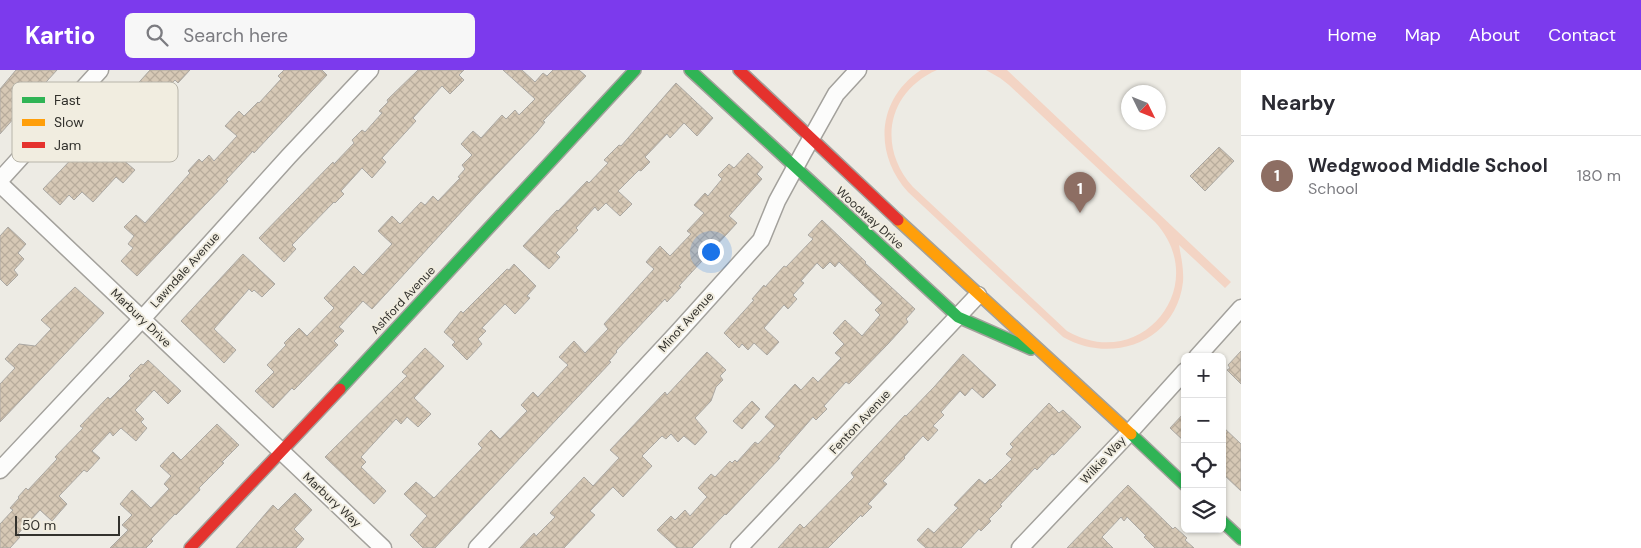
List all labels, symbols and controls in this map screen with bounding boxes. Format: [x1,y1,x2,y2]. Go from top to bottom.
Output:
search box [125,13,475,58]
text: Kartio [25,20,95,51]
icon: search [143,21,171,49]
text: Search here [183,23,288,48]
text: Home [1327,23,1377,47]
text: Map [1405,23,1441,47]
text: About [1469,23,1520,47]
text: Contact [1548,23,1616,47]
legend [12,82,178,162]
north arrow [1121,85,1166,130]
text: Nearby [1261,89,1335,117]
text: Fast [54,91,81,109]
text: Slow [54,113,84,131]
text: Jam [54,136,81,154]
text: Wedgwood Middle School [1308,153,1548,178]
text: 1 [1274,165,1280,186]
text: 180 m [1577,165,1621,186]
pin: 1 [1064,172,1096,213]
text: School [1308,178,1358,199]
street label: Woodway Drive [833,183,908,253]
street label: Lawndale Avenue [147,229,223,311]
your location [698,239,724,265]
street label: Ashford Avenue [367,262,439,337]
street label: Marbury Drive [107,285,175,351]
street label: Minot Avenue [655,288,717,355]
map controls [1181,353,1226,533]
button: + [1181,353,1226,398]
street label: Fenton Avenue [826,386,894,458]
button: − [1181,398,1226,443]
street label: Wilkie Way [1077,432,1130,487]
button: locate [1181,443,1226,488]
street label: Marbury Way [300,469,365,531]
button: layers [1181,488,1226,533]
scale bar [15,513,120,536]
text: 50 m [22,516,56,534]

